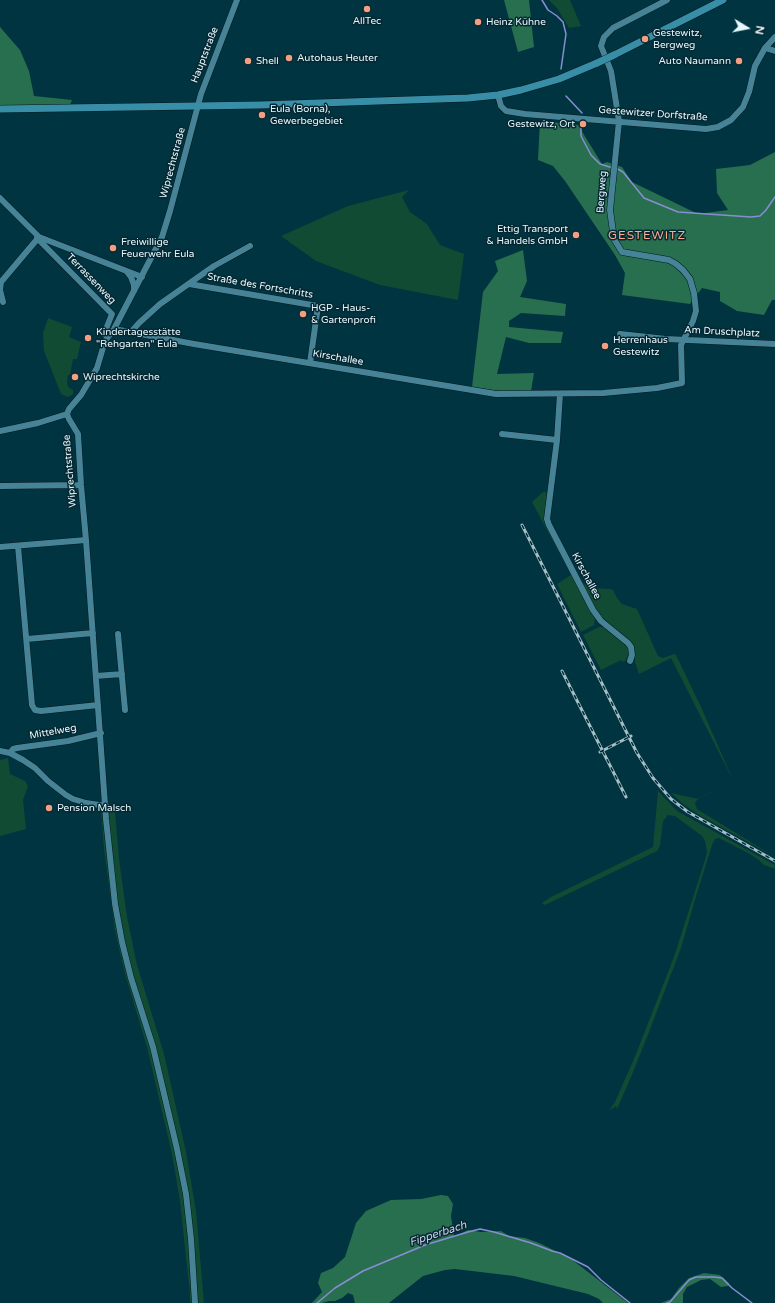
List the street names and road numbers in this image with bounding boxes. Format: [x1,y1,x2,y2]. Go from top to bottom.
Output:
street label: Hauptstraße [189,25,221,85]
street label: Gestewitzer Dorfstraße [598,104,708,124]
street label: Wiprechtstraße [158,126,188,200]
street label: Bergweg [595,170,609,214]
street label: Terrassenweg [64,251,118,307]
street label: Straße des Fortschritts [206,271,314,301]
street label: Am Druschplatz [684,324,760,340]
street label: Kirschallee [312,348,364,368]
street label: Wiprechtstraße [61,434,79,508]
street label: Kirschallee [569,551,603,601]
street label: Mittelweg [29,722,77,742]

